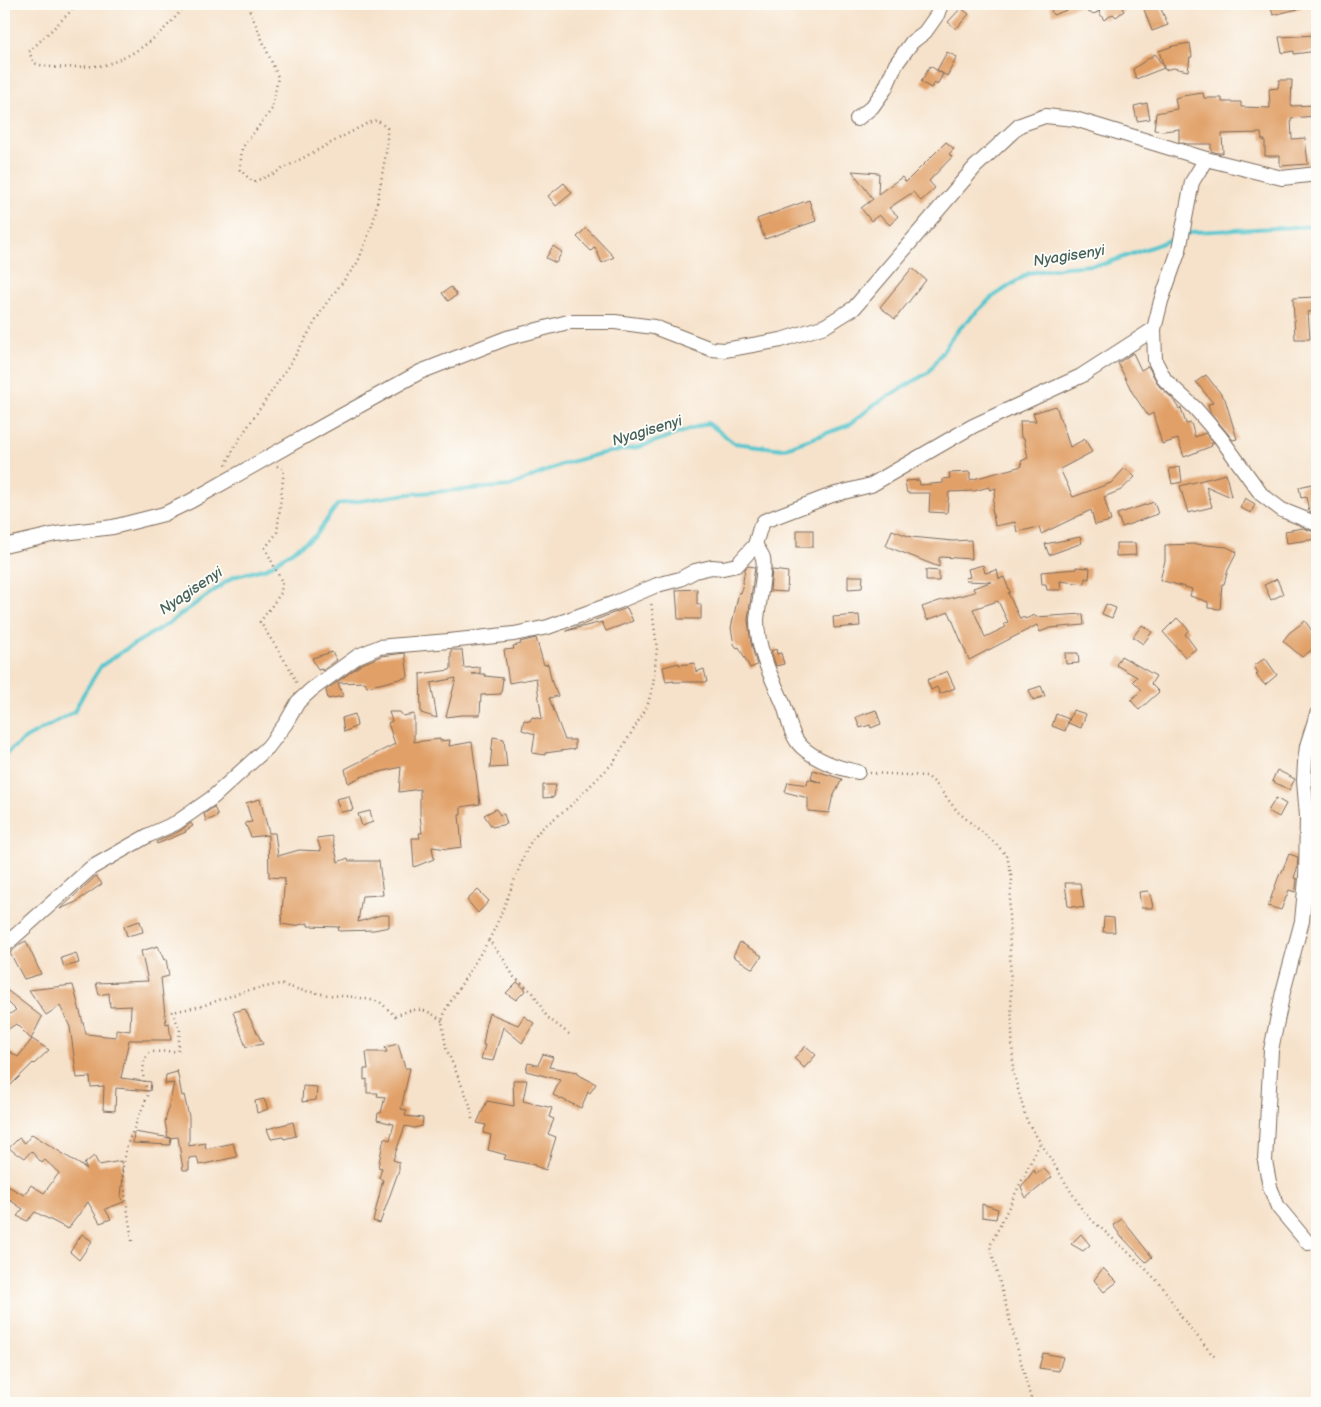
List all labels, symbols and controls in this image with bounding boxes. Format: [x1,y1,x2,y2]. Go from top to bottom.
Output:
water label: Nyagisenyi [1032,241,1107,271]
water label: Nyagisenyi [610,411,685,451]
water label: Nyagisenyi [156,563,227,619]

